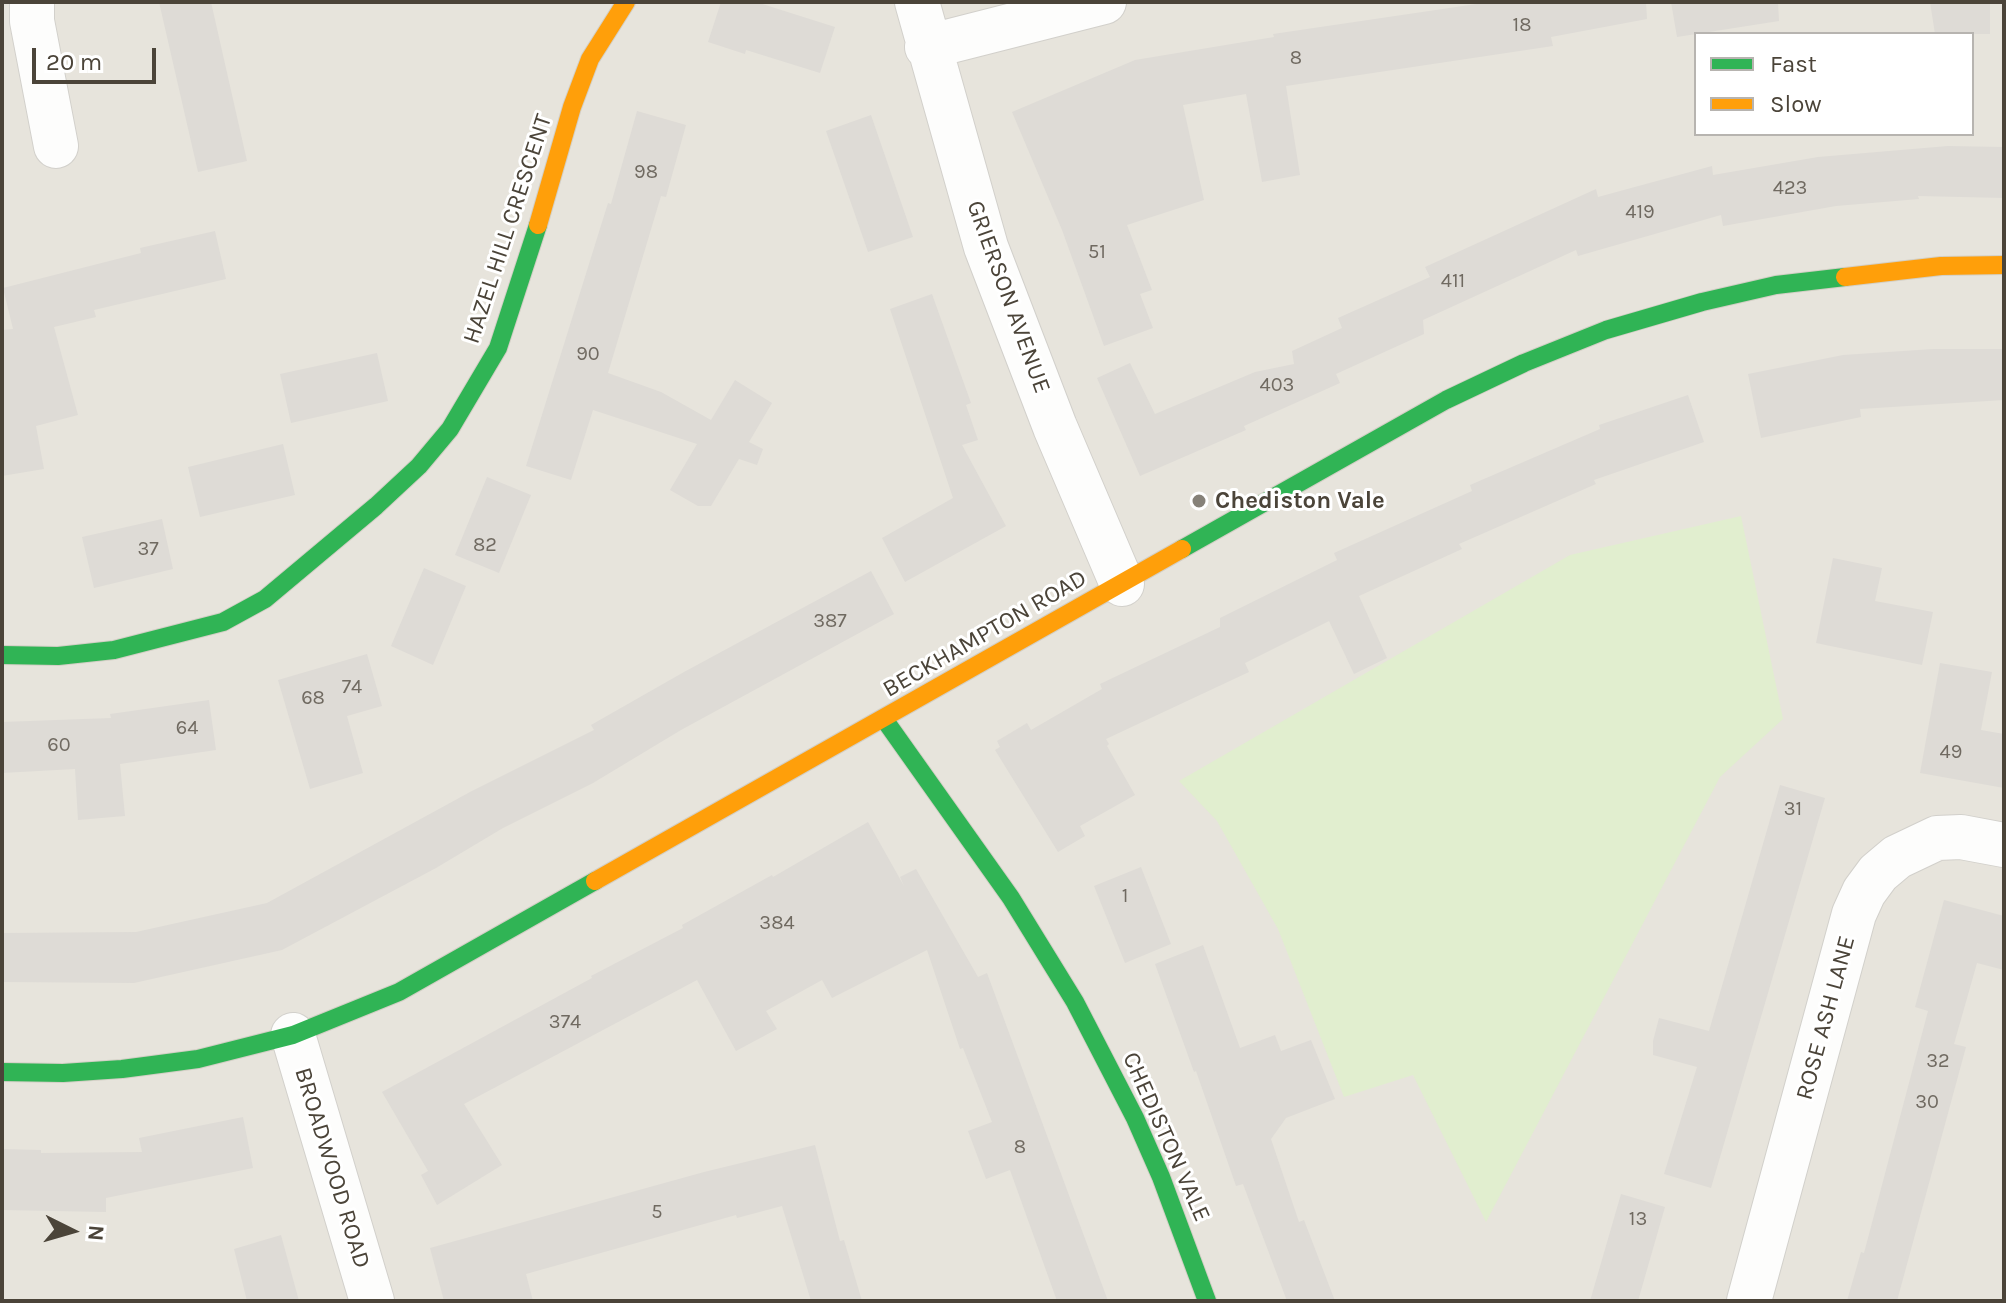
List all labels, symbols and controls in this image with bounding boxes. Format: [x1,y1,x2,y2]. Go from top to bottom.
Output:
house number: 18 [1513,13,1531,37]
scale bar [36,32,160,82]
legend [1694,32,1974,136]
house number: 8 [1290,46,1302,70]
text: 20 m [46,48,102,76]
text: Fast [1770,50,1817,78]
text: Slow [1770,90,1822,118]
street label: HAZEL HILL CRESCENT [457,111,559,347]
house number: 98 [634,160,658,184]
house number: 423 [1773,176,1807,200]
street label: GRIERSON AVENUE [960,197,1056,397]
house number: 419 [1625,200,1655,224]
house number: 51 [1088,240,1106,264]
house number: 411 [1441,269,1465,293]
house number: 90 [576,342,600,366]
house number: 403 [1260,373,1294,397]
place label: Chediston Vale [1215,487,1385,515]
marker: Chediston Vale [1190,492,1208,510]
house number: 82 [473,533,497,557]
house number: 37 [137,537,159,561]
street label: BECKHAMPTON ROAD [878,564,1092,704]
house number: 387 [813,609,847,633]
house number: 74 [342,675,362,699]
house number: 68 [301,686,325,710]
house number: 64 [176,716,198,740]
house number: 60 [47,733,71,757]
house number: 49 [1940,740,1962,764]
house number: 31 [1784,797,1802,821]
house number: 1 [1122,884,1128,908]
house number: 384 [759,911,795,935]
street label: ROSE ASH LANE [1790,933,1862,1103]
house number: 374 [549,1010,581,1034]
street label: CHEDISTON VALE [1116,1048,1216,1226]
house number: 32 [1926,1049,1950,1073]
street label: BROADWOOD ROAD [288,1064,376,1272]
house number: 30 [1915,1090,1939,1114]
house number: 8 [1014,1135,1026,1159]
north arrow [32,1191,112,1271]
house number: 5 [651,1200,663,1224]
house number: 13 [1629,1207,1647,1231]
text: N [82,1224,110,1242]

